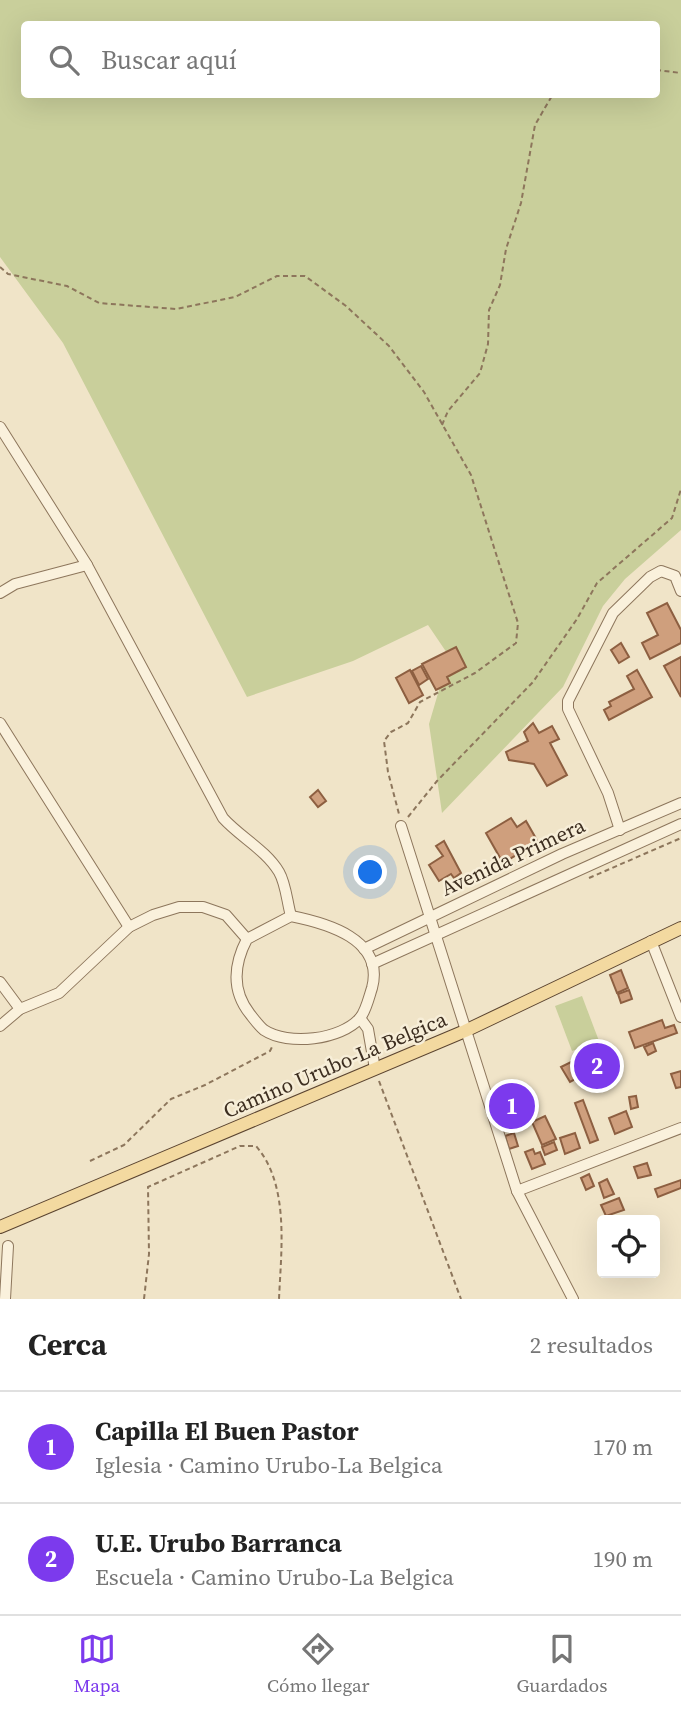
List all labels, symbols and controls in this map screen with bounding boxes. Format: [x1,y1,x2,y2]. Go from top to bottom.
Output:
search box [21,21,660,98]
icon: search [45,41,83,79]
text: Buscar aquí [101,42,237,78]
street label: Avenida Primera [436,810,590,903]
your location [353,855,387,889]
street label: Camino Urubo-La Belgica [219,1004,451,1125]
pin: 2 [574,1040,620,1092]
pin: 1 [489,1080,535,1132]
map controls [597,1215,660,1278]
button: locate [597,1215,660,1278]
text: Cerca [28,1324,107,1365]
text: 2 resultados [530,1329,653,1361]
text: Capilla El Buen Pastor [95,1413,359,1449]
text: 1 [45,1431,57,1463]
text: 170 m [592,1431,653,1463]
text: Iglesia · Camino Urubo-La Belgica [95,1449,443,1481]
text: U.E. Urubo Barranca [95,1525,342,1561]
text: 2 [45,1543,57,1575]
text: 190 m [592,1543,653,1575]
text: Escuela · Camino Urubo-La Belgica [95,1561,454,1593]
tab: Mapa [73,1630,120,1698]
tab: Cómo llegar [267,1630,370,1698]
tab: Guardados [516,1630,608,1698]

